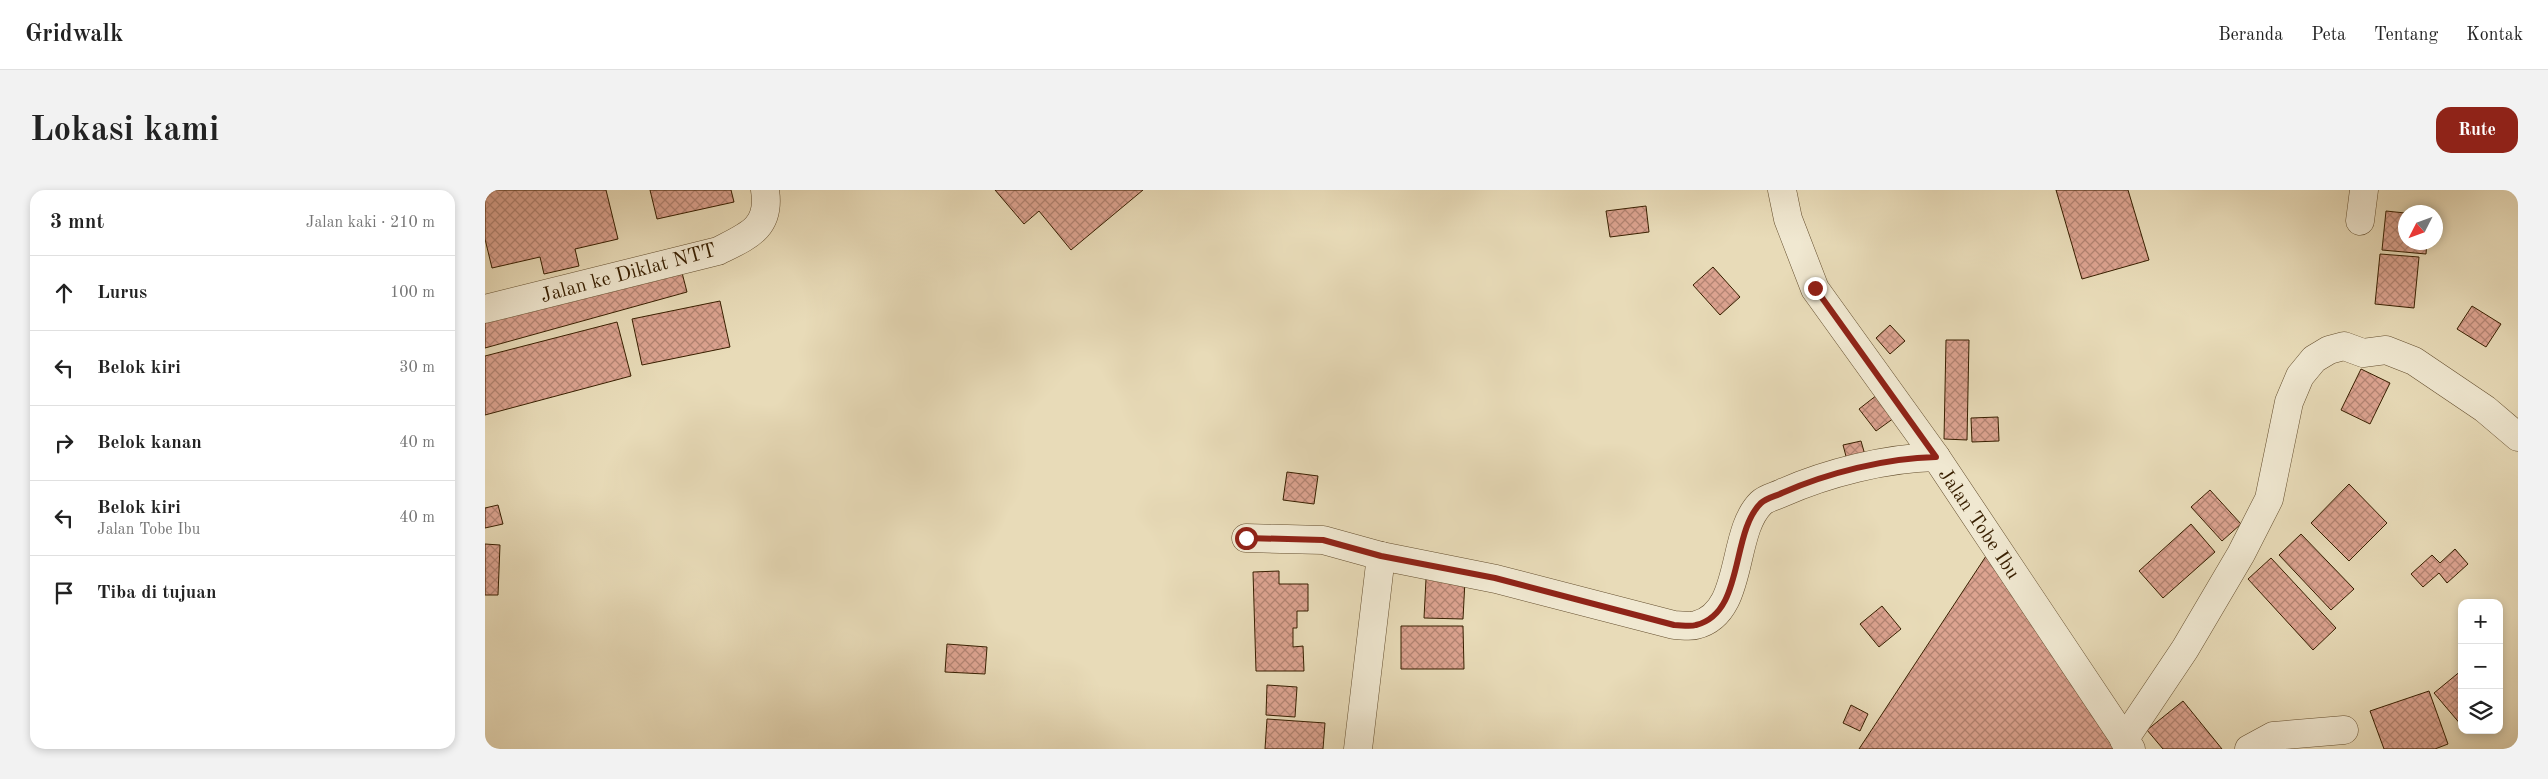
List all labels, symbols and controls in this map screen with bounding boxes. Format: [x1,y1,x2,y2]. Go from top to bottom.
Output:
text: Gridwalk [25,23,123,47]
text: Beranda [2218,26,2283,44]
text: Peta [2311,26,2346,44]
text: Tentang [2374,26,2438,44]
text: Kontak [2466,26,2523,44]
button: Rute [2436,107,2518,153]
text: Lokasi kami [30,113,219,148]
north arrow [2398,205,2443,250]
text: 3 mnt [50,212,104,233]
text: Jalan kaki · 210 m [306,215,435,231]
street label: Jalan ke Diklat NTT [539,241,718,307]
route end [1804,277,1827,300]
icon: ahead [50,279,78,307]
text: Lurus [97,284,147,303]
text: 100 m [390,285,435,301]
icon: left [50,354,78,382]
text: Belok kiri [97,359,181,378]
text: 30 m [399,360,435,376]
icon: right [50,429,78,457]
text: Belok kanan [97,434,202,453]
text: 40 m [399,435,435,451]
street label: Jalan Tobe Ibu [1934,465,2023,583]
text: Belok kiri [97,499,181,518]
icon: left [50,504,78,532]
text: 40 m [399,510,435,526]
text: Jalan Tobe Ibu [97,522,200,538]
route start [1235,527,1258,550]
icon: arrive [50,579,78,607]
text: Tiba di tujuan [97,584,217,603]
map controls [2458,599,2503,734]
button: + [2458,599,2503,644]
button: − [2458,644,2503,689]
button: layers [2458,689,2503,734]

